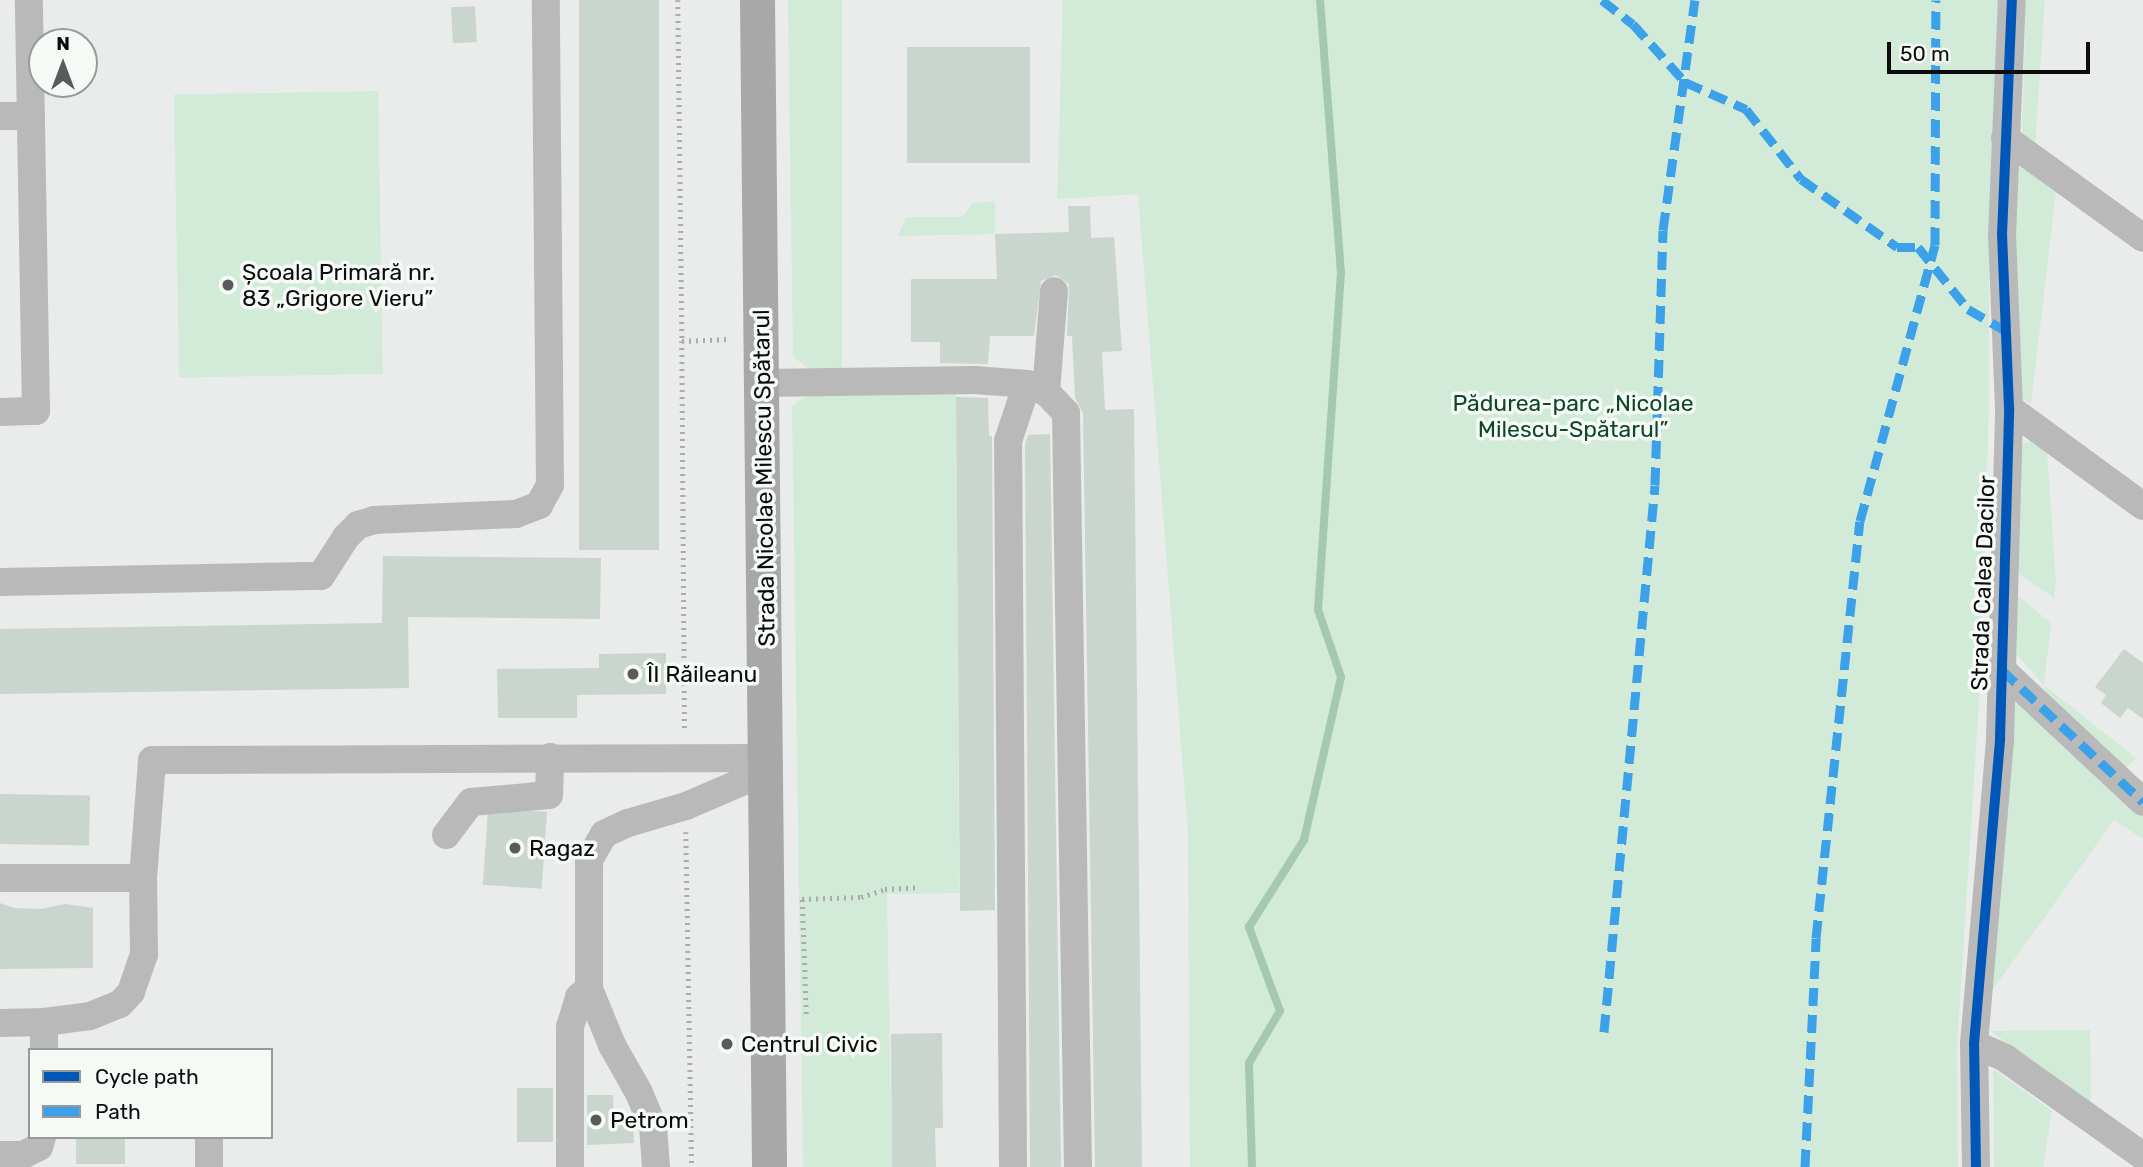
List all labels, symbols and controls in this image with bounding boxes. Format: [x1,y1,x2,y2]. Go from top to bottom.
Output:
north arrow [28,28,98,98]
scale bar [1891,28,2094,72]
text: N [56,32,70,55]
text: 50 m [1900,41,1950,66]
place label: Școala Primară nr. 83 „Grigore Vieru” [242,258,435,312]
marker: Școala Primară nr. 83 „Grigore Vieru” [220,277,236,293]
street label: Strada Nicolae Milescu Spătarul [747,309,781,647]
park label: Pădurea-parc „Nicolae Milescu-Spătarul” [1452,389,1694,443]
street label: Strada Calea Dacilor [1965,475,2001,691]
place label: ÎI Răileanu [647,660,757,688]
marker: ÎI Răileanu [625,666,641,682]
place label: Ragaz [529,834,595,862]
marker: Ragaz [507,840,523,856]
place label: Centrul Civic [741,1030,878,1058]
marker: Centrul Civic [719,1036,735,1052]
legend [28,1048,273,1139]
text: Cycle path [95,1064,199,1089]
text: Path [95,1099,141,1124]
place label: Petrom [610,1106,689,1134]
marker: Petrom [588,1112,604,1128]

